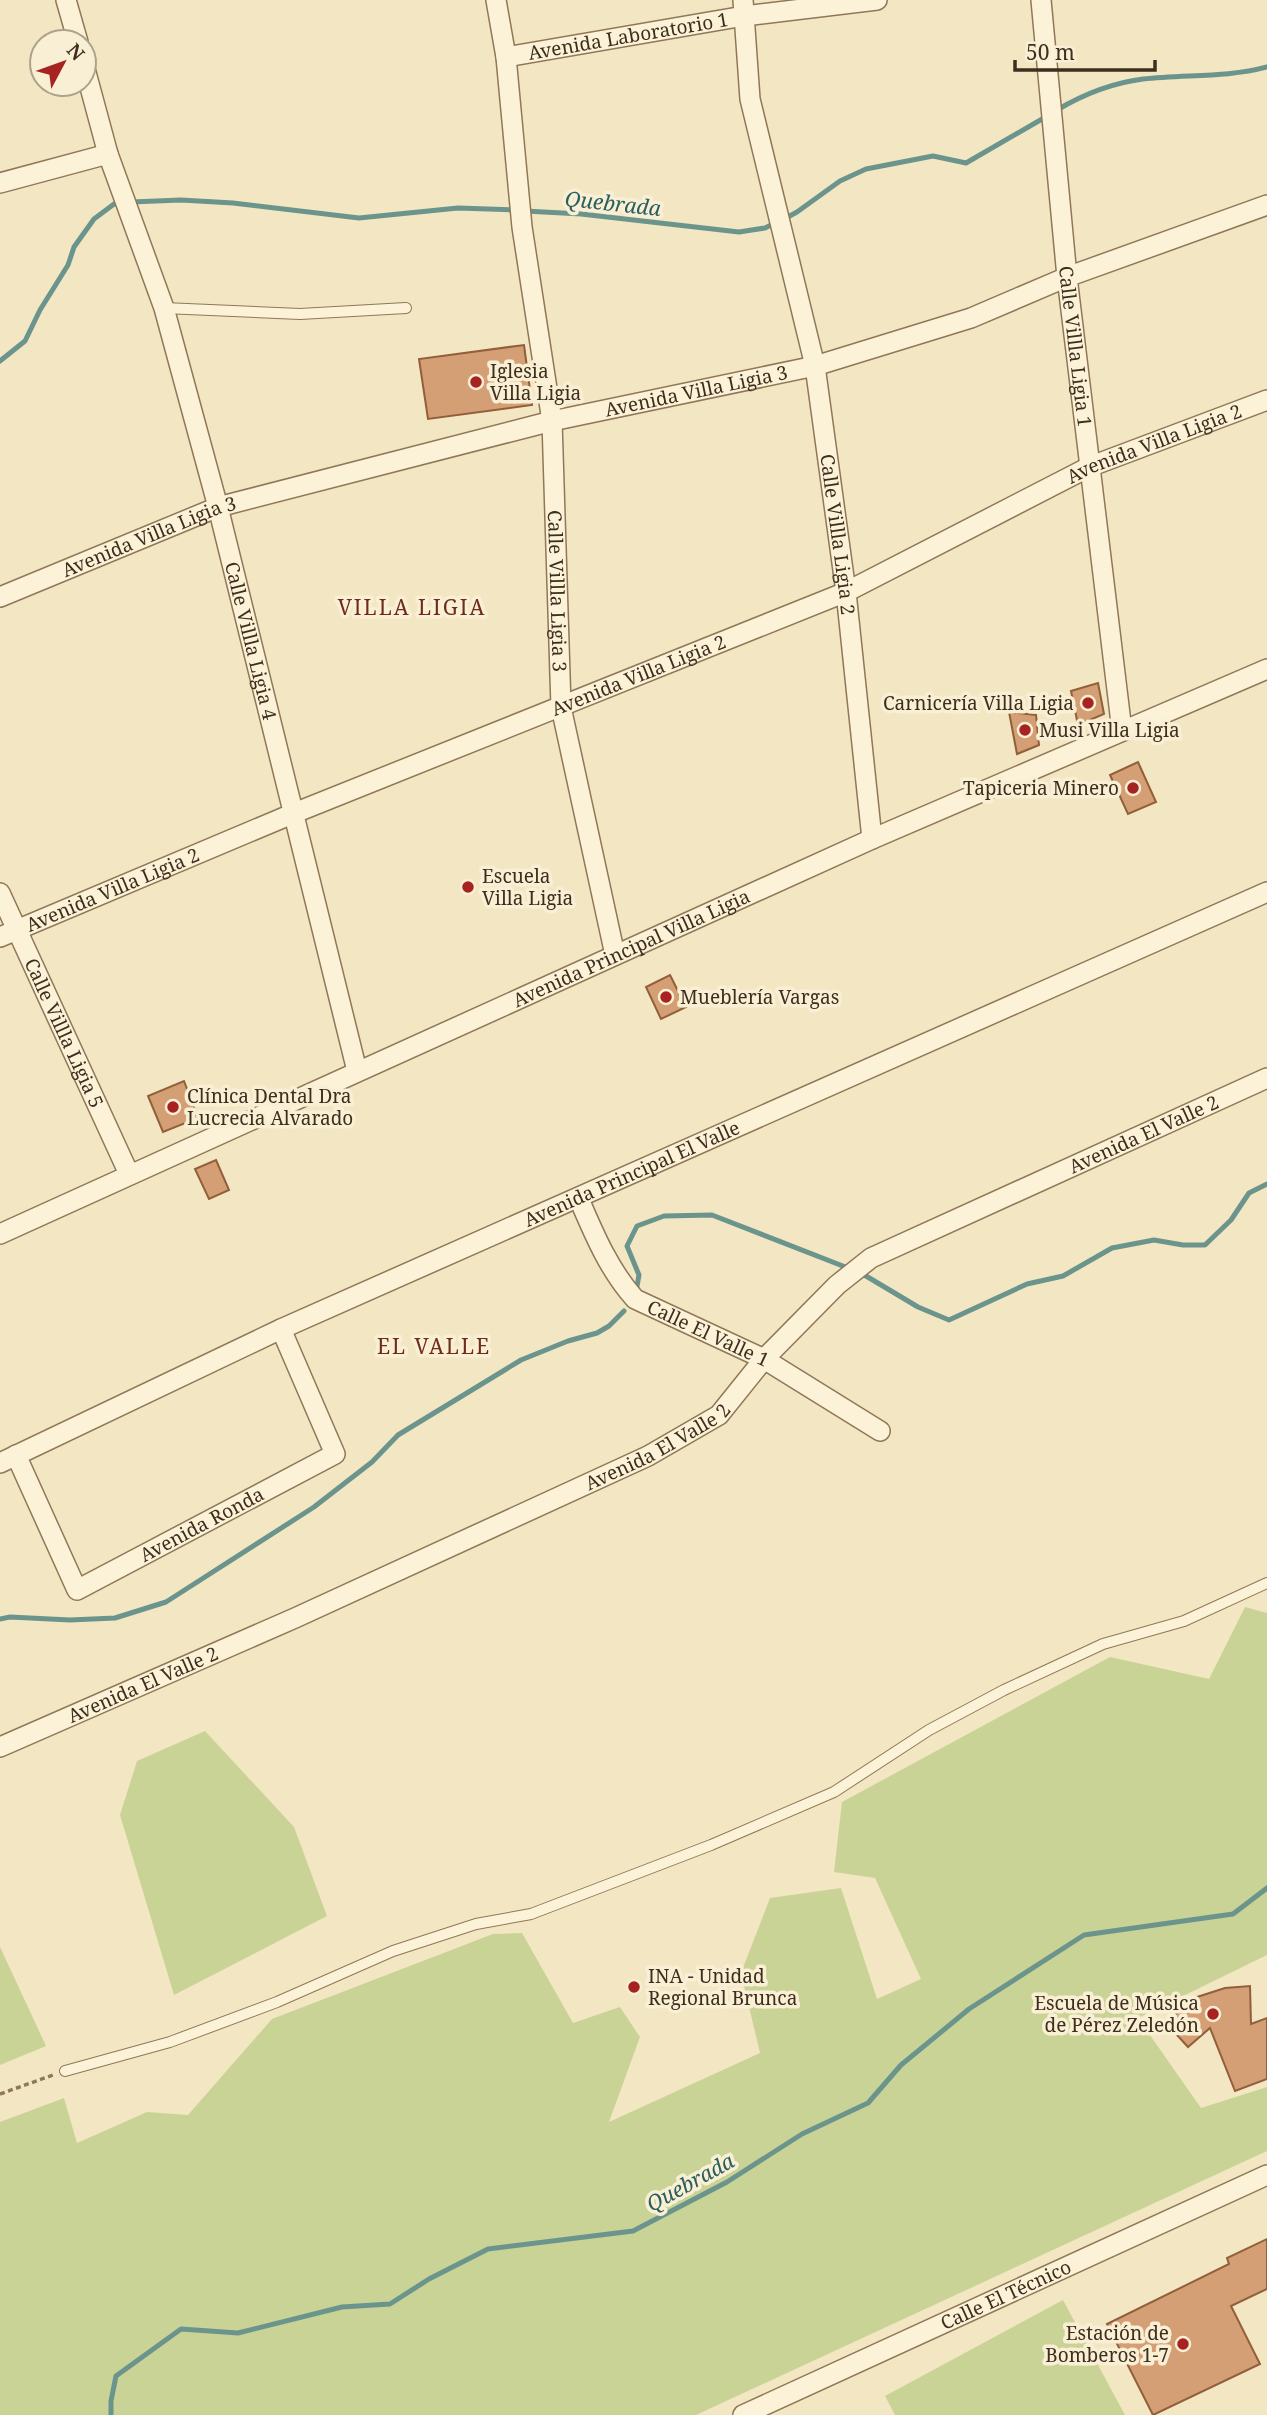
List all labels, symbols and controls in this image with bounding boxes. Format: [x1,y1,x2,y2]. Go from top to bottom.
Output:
street label: Avenida Laboratorio 1 [526,6,730,66]
north arrow [28,28,98,98]
scale bar [1015,28,1155,72]
text: N [61,38,91,66]
text: 50 m [1026,38,1075,66]
water label: Quebrada [564,184,663,222]
street label: Calle Villla Ligia 1 [1053,265,1098,428]
place label: Iglesia Villa Ligia [490,358,581,406]
street label: Avenida Villa Ligia 3 [602,359,790,423]
marker: Iglesia Villa Ligia [468,374,484,390]
street label: Avenida Villa Ligia 2 [1062,398,1245,490]
street label: Calle Villla Ligia 2 [814,452,861,616]
street label: Avenida Villa Ligia 3 [58,490,239,583]
street label: Calle Villla Ligia 3 [542,510,573,672]
street label: Calle Villla Ligia 4 [219,559,283,723]
district label: VILLA LIGIA [338,593,486,621]
street label: Avenida Villa Ligia 2 [547,629,730,722]
place label: Carnicería Villa Ligia [883,690,1074,716]
marker: Carnicería Villa Ligia [1080,695,1096,711]
place label: Musi Villa Ligia [1039,717,1180,743]
marker: Musi Villa Ligia [1017,722,1033,738]
place label: Tapiceria Minero [963,775,1119,801]
marker: Tapiceria Minero [1125,780,1141,796]
street label: Avenida Villa Ligia 2 [22,842,203,938]
place label: Escuela Villa Ligia [482,863,573,911]
marker: Escuela Villa Ligia [460,879,476,895]
street label: Avenida Principal Villa Ligia [508,883,754,1013]
street label: Calle Villla Ligia 5 [19,954,110,1112]
place label: Mueblería Vargas [680,984,839,1010]
marker: Mueblería Vargas [658,989,674,1005]
place label: Clínica Dental Dra Lucrecia Alvarado [187,1083,353,1131]
street label: Avenida El Valle 2 [1065,1089,1223,1179]
marker: Clínica Dental Dra Lucrecia Alvarado [165,1099,181,1115]
street label: Avenida Principal El Valle [520,1114,744,1233]
street label: Calle El Valle 1 [643,1294,774,1373]
district label: EL VALLE [377,1332,491,1360]
street label: Avenida El Valle 2 [581,1398,736,1496]
street label: Avenida Ronda [135,1481,268,1568]
street label: Avenida El Valle 2 [64,1640,222,1729]
place label: INA - Unidad Regional Brunca [648,1963,797,2011]
marker: INA - Unidad Regional Brunca [626,1979,642,1995]
place label: Escuela de Música de Pérez Zeledón [1034,1990,1199,2038]
marker: Escuela de Música de Pérez Zeledón [1205,2006,1221,2022]
water label: Quebrada [641,2146,740,2218]
street label: Calle El Técnico [936,2254,1075,2336]
place label: Estación de Bomberos 1-7 [1045,2320,1169,2368]
marker: Estación de Bomberos 1-7 [1175,2336,1191,2352]

